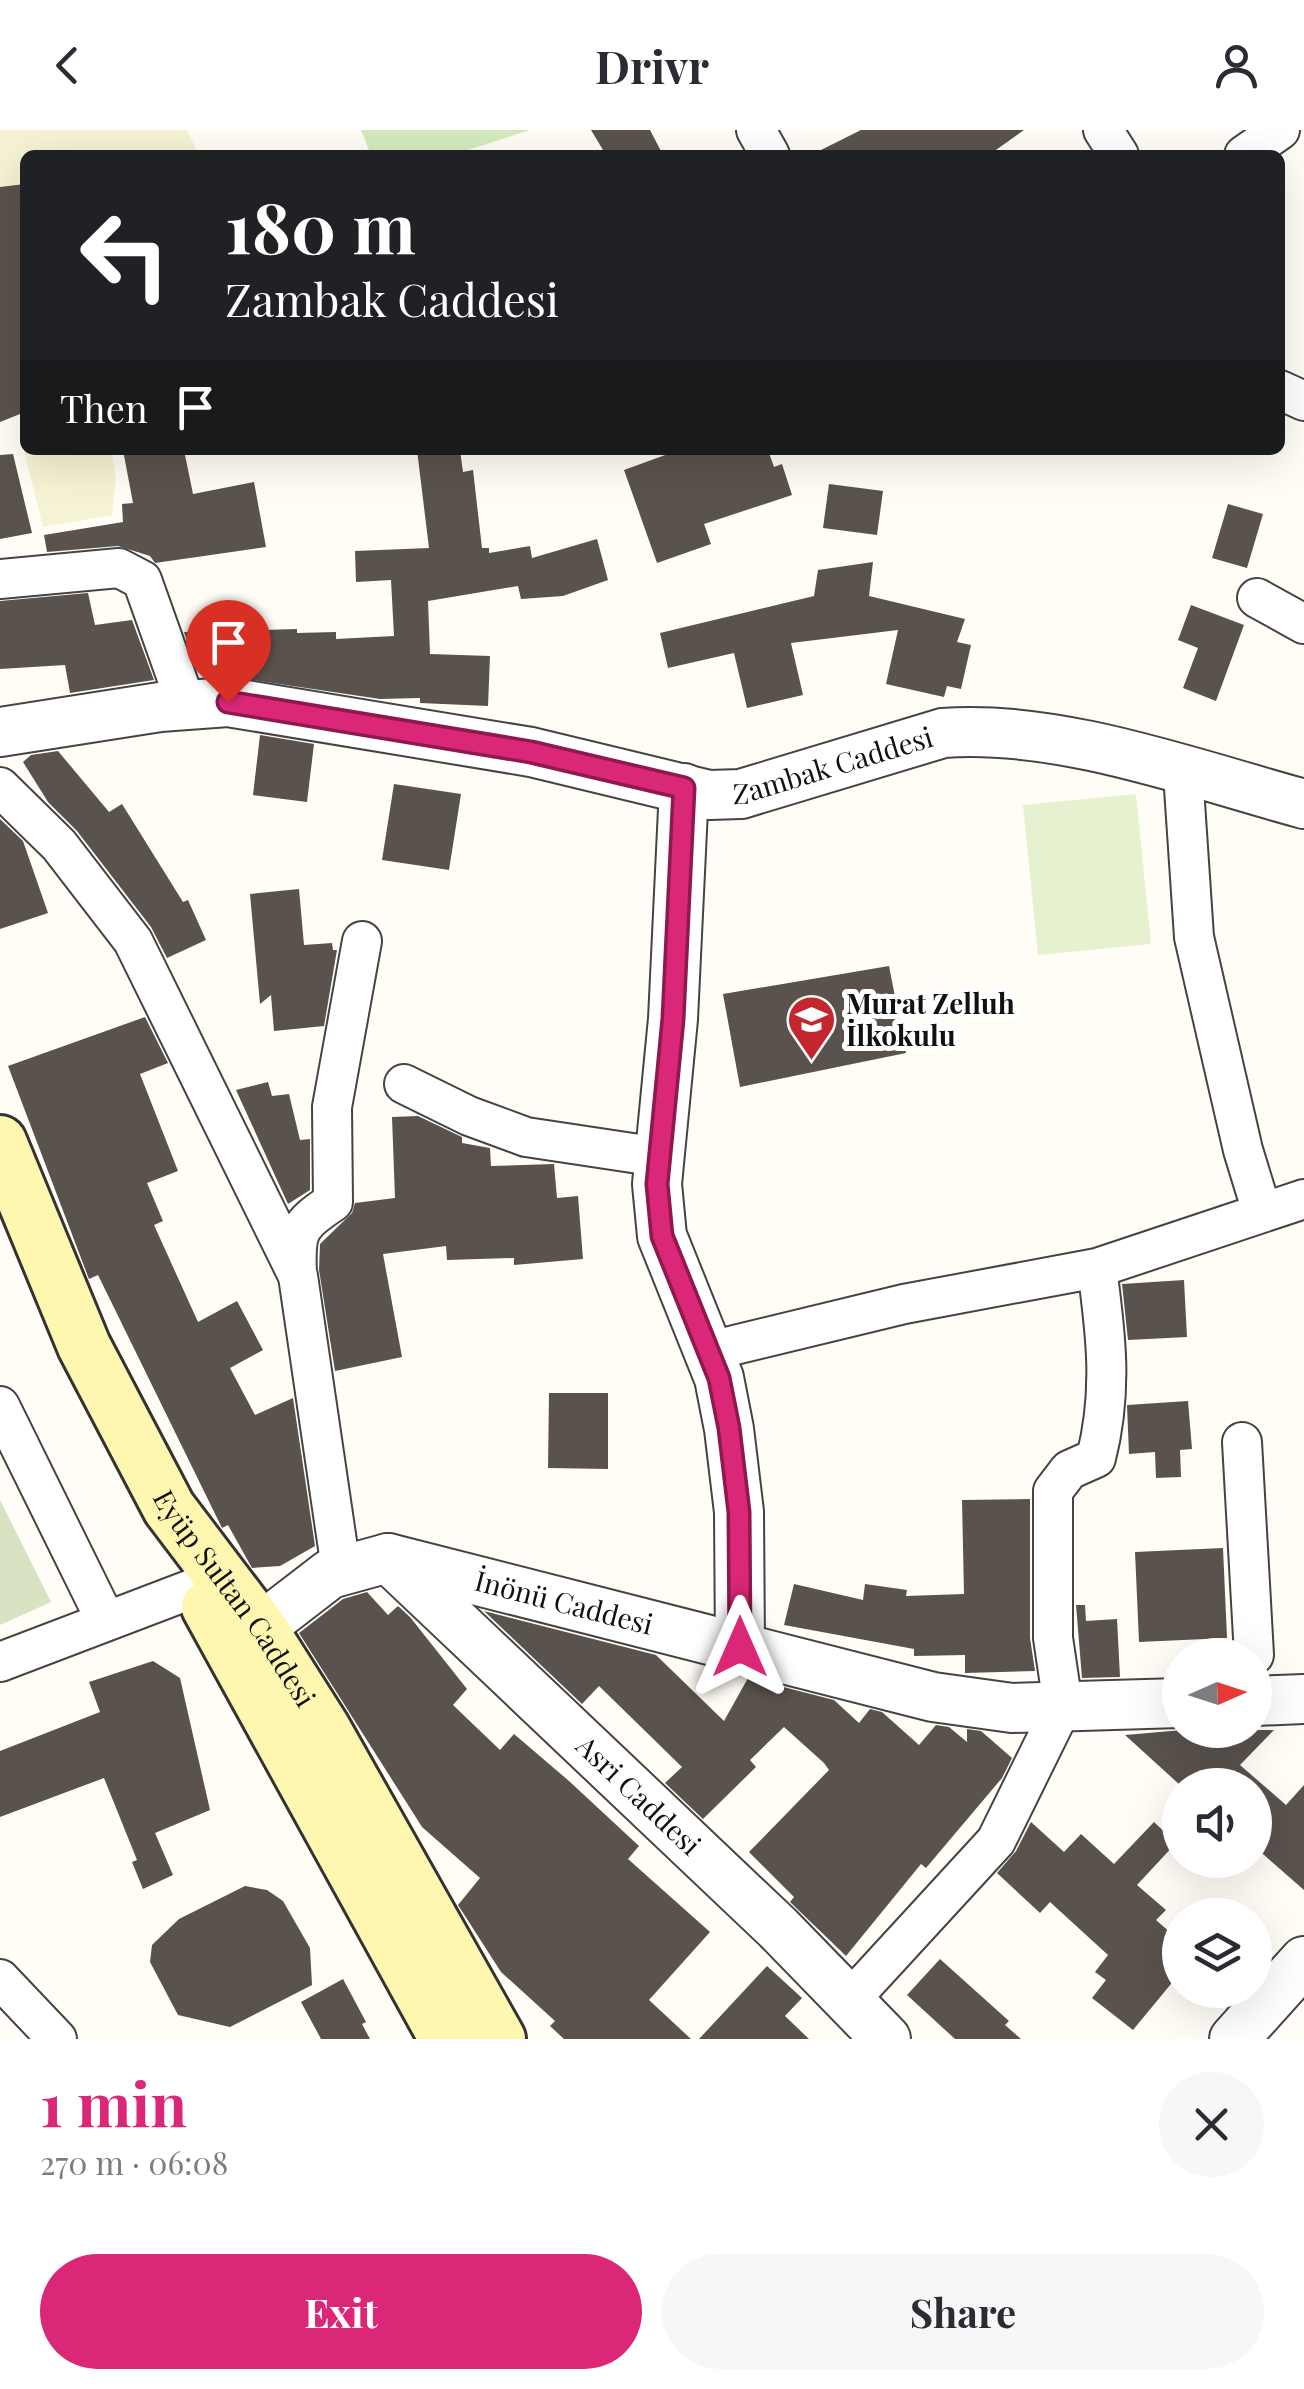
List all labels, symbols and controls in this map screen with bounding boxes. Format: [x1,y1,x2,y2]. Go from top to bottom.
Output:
text: Drivr [595,35,709,95]
icon: back [40,38,95,93]
icon: person [1209,38,1264,93]
text: 180 m [225,178,416,272]
icon: left [60,190,190,320]
text: Zambak Caddesi [225,268,559,328]
icon: arrive [168,380,223,435]
text: Then [60,382,148,433]
pin [186,600,271,703]
icon: arrive [201,615,256,670]
street label: Zambak Caddesi [732,717,937,811]
place label: Murat Zelluh İlkokulu [846,984,1015,1053]
school or university icon: Murat Zelluh İlkokulu [785,994,837,1062]
street label: Eyüp Sultan Caddesi [146,1483,325,1713]
street label: İnönü Caddesi [471,1561,657,1642]
position arrow [688,1595,792,1699]
north arrow [1162,1638,1272,1748]
map controls [1162,1638,1272,2008]
street label: Asri Caddesi [568,1726,710,1862]
button: sound [1162,1768,1272,1878]
button: layers [1162,1898,1272,2008]
text: 1 min [40,2062,187,2142]
button: close [1159,2072,1264,2177]
text: 270 m · 06:08 [40,2140,228,2183]
button: Exit [40,2254,642,2369]
button: Share [662,2254,1264,2369]

